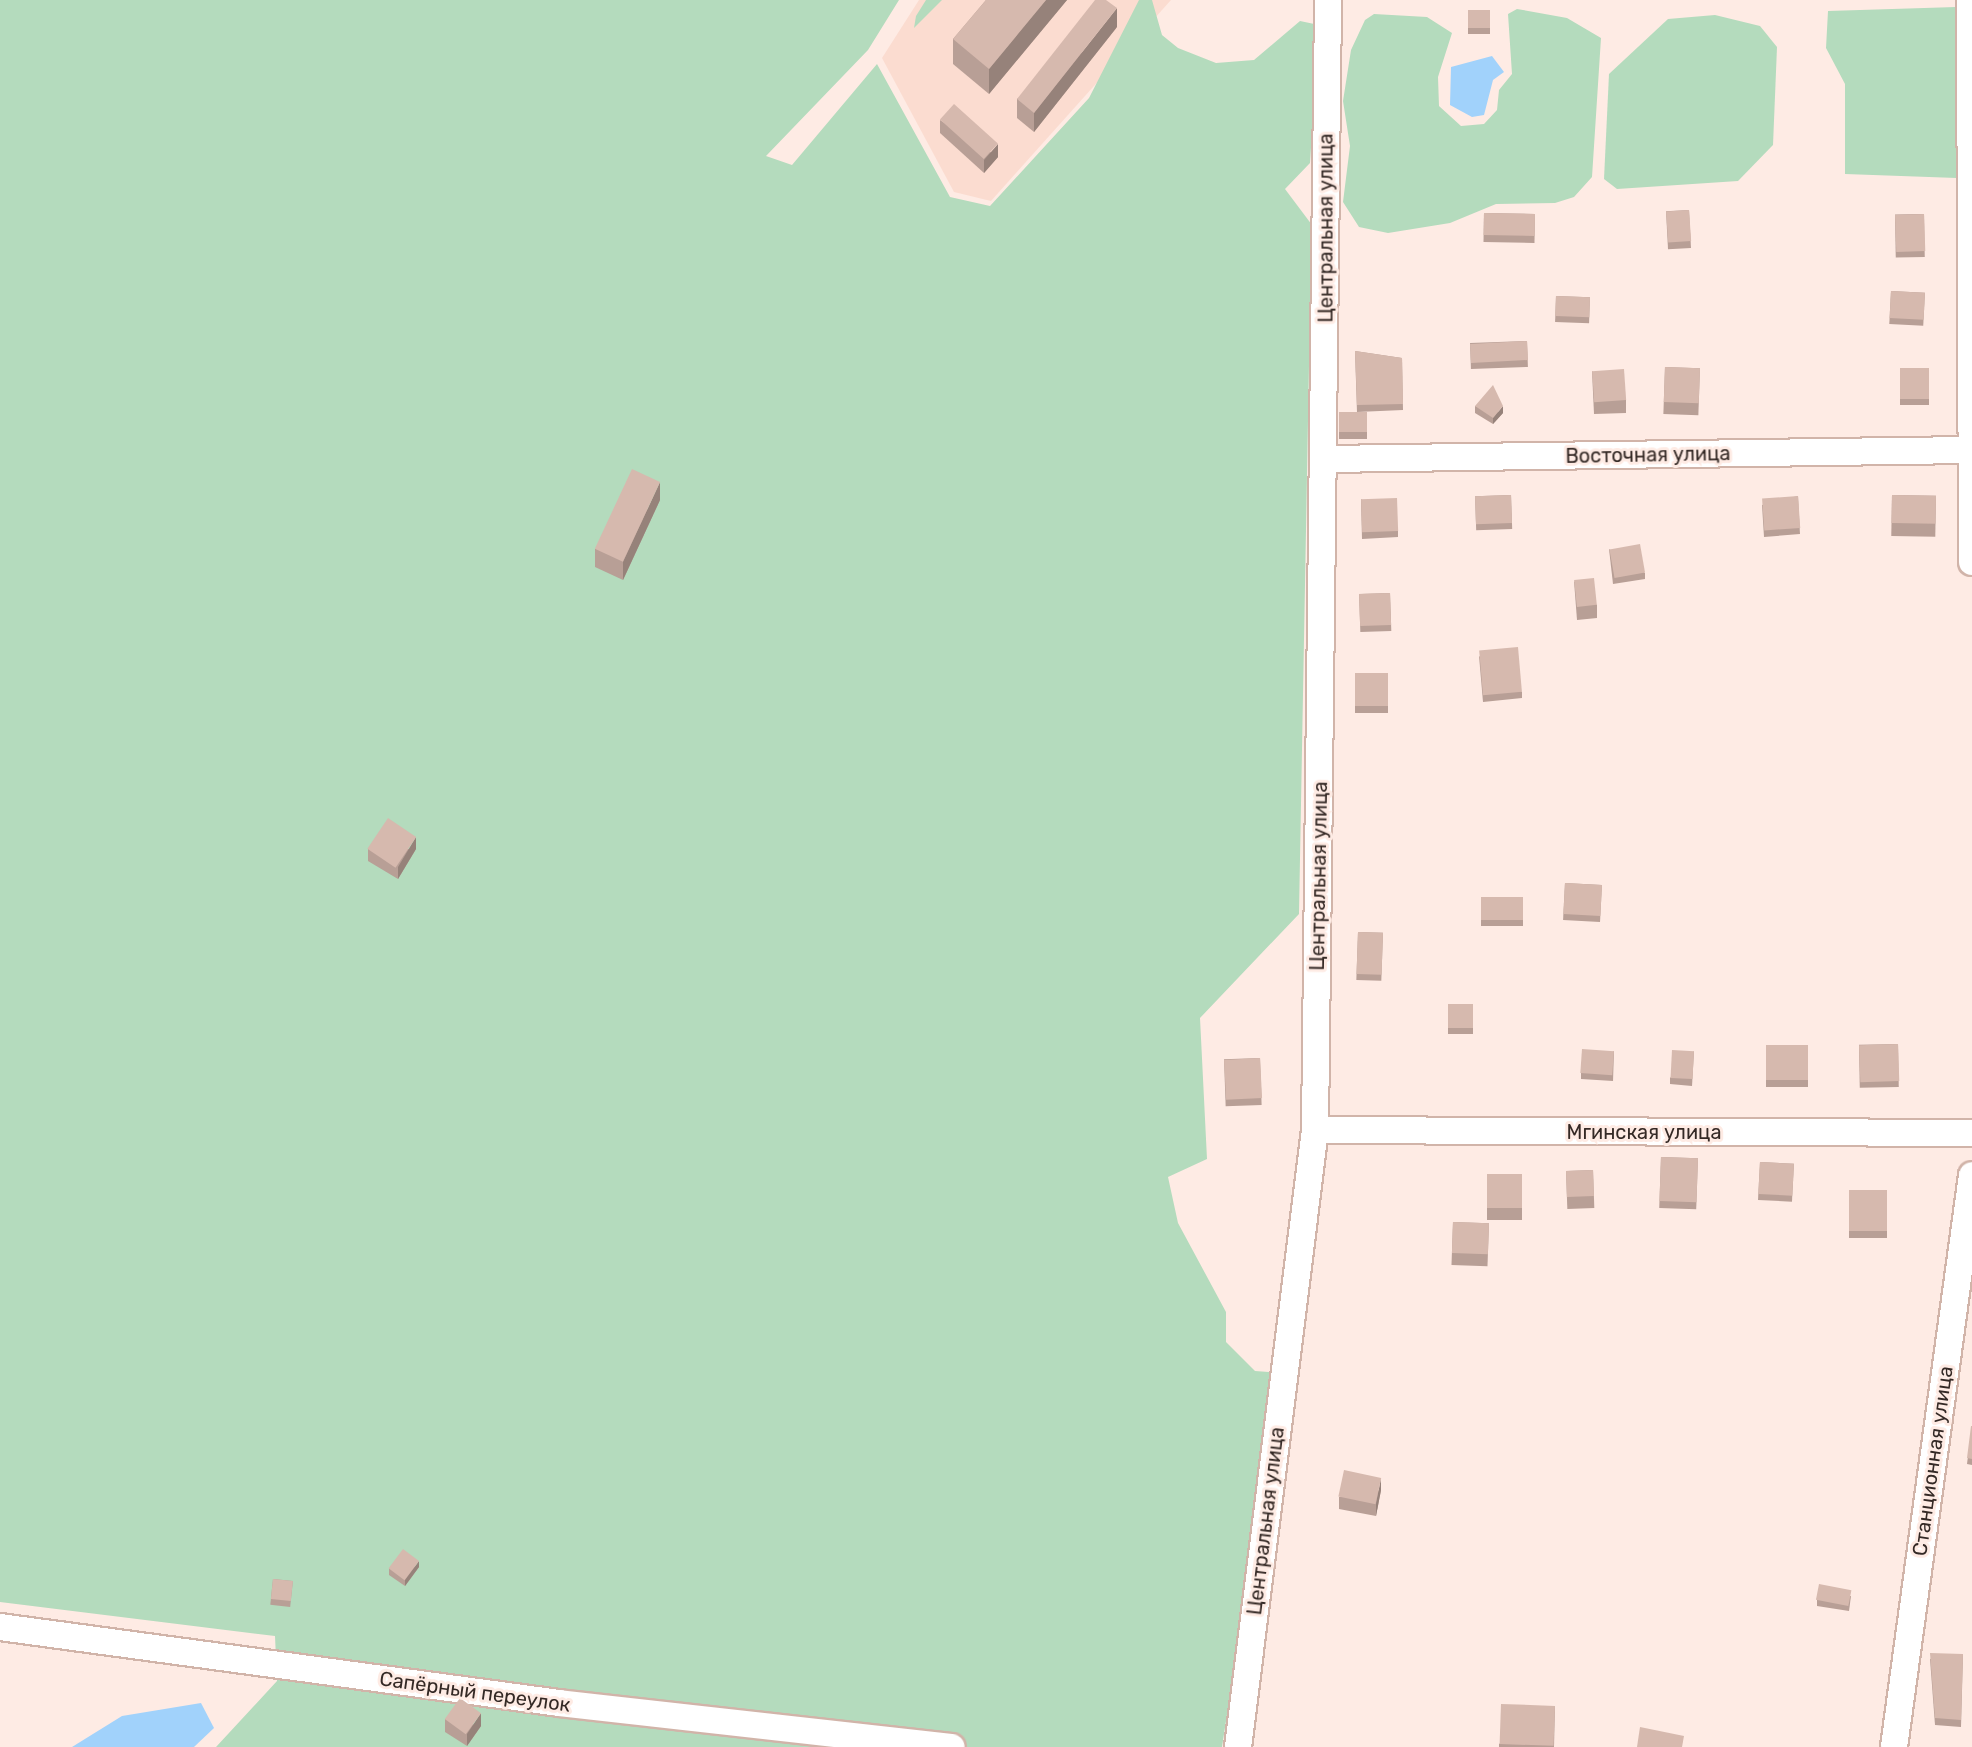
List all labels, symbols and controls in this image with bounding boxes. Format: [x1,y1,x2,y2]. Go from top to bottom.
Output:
street label: Центральная улица [1314,133,1338,323]
street label: Восточная улица [1565,442,1731,468]
street label: Центральная улица [1305,781,1333,971]
street label: Мгинская улица [1567,1120,1721,1144]
street label: Станционная улица [1908,1365,1958,1557]
street label: Центральная улица [1243,1426,1289,1616]
street label: Сапёрный переулок [378,1667,572,1717]

